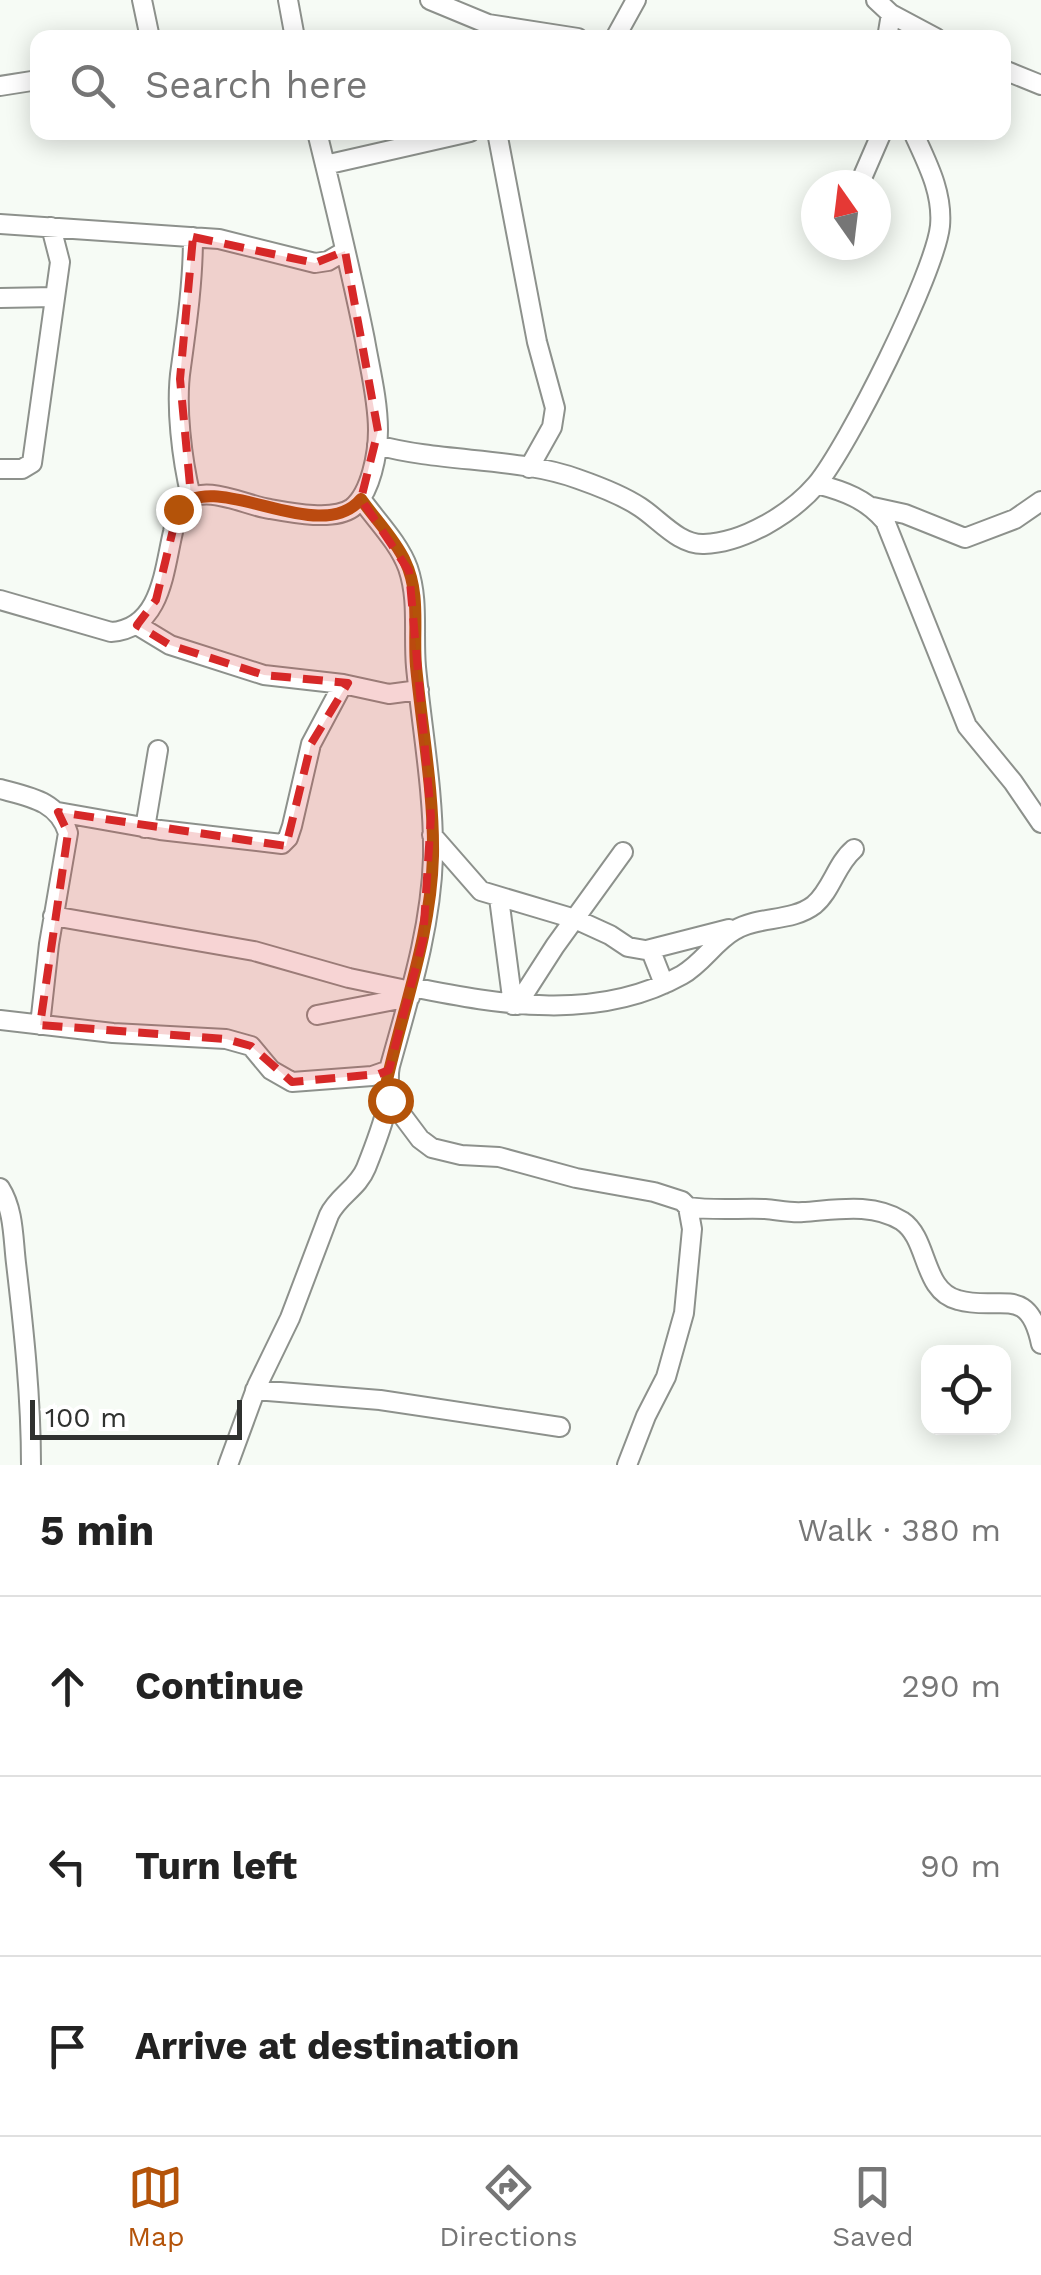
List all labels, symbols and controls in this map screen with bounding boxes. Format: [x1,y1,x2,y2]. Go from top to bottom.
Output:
search box [30,30,1011,140]
icon: search [65,58,120,113]
text: Search here [145,63,368,107]
north arrow [801,170,891,260]
route end [156,487,202,533]
route start [368,1078,414,1124]
map controls [921,1345,1011,1435]
button: locate [921,1345,1011,1435]
scale bar [30,1395,242,1440]
text: 100 m [45,1401,127,1434]
text: 5 min [40,1506,154,1555]
text: Walk · 380 m [797,1511,1001,1549]
icon: ahead [40,1659,95,1714]
text: Continue [135,1664,304,1708]
text: 290 m [901,1667,1001,1705]
icon: left [40,1839,95,1894]
text: Turn left [135,1844,297,1888]
text: 90 m [920,1847,1001,1885]
icon: arrive [40,2019,95,2074]
text: Arrive at destination [135,2024,520,2068]
tab: Map [127,2160,185,2253]
tab: Directions [439,2160,578,2253]
tab: Saved [832,2160,914,2253]

